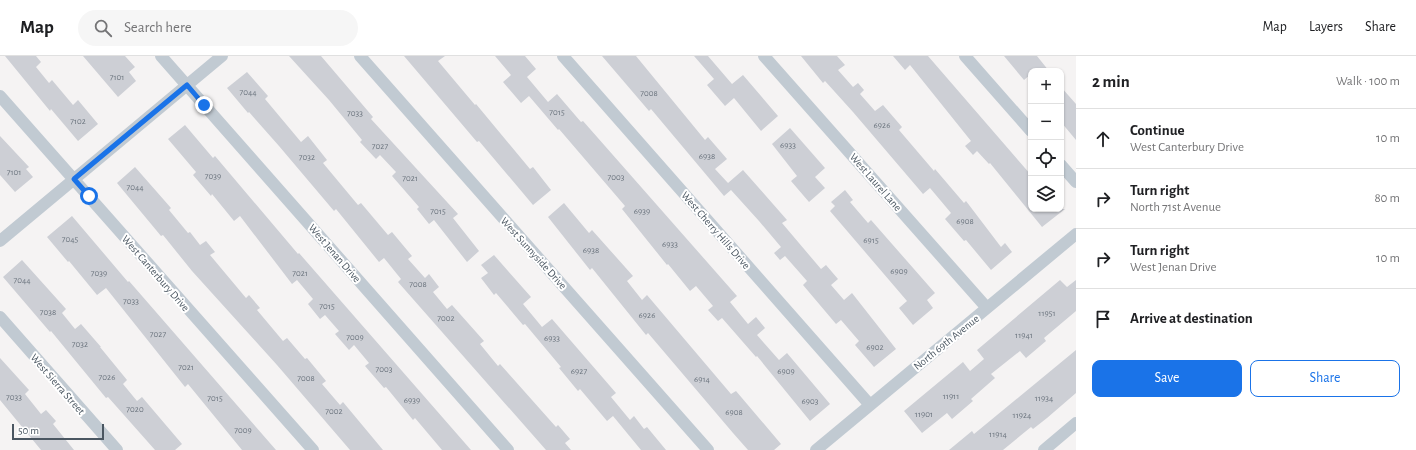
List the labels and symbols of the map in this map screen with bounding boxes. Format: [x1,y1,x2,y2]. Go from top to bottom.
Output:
house number: 7101 [110,73,124,82]
house number: 7044 [239,88,257,97]
house number: 7008 [640,89,658,98]
route end [195,96,213,114]
house number: 7015 [549,108,565,117]
house number: 7033 [347,109,363,118]
house number: 7102 [70,117,86,126]
house number: 6926 [874,121,890,130]
house number: 6933 [780,141,796,150]
house number: 7027 [372,142,388,151]
street label: West Laurel Lane [848,151,904,213]
house number: 6938 [699,152,715,161]
house number: 7032 [299,153,315,162]
house number: 7101 [7,168,21,177]
house number: 7039 [205,172,221,181]
house number: 7003 [608,173,625,182]
house number: 7021 [402,174,418,183]
house number: 7044 [126,183,144,192]
route start [80,187,98,205]
street label: West Cherry Hills Drive [679,190,752,271]
house number: 7015 [430,207,446,216]
house number: 6939 [634,207,650,216]
street label: West Sunnyside Drive [499,215,569,291]
house number: 6908 [956,217,974,226]
street label: West Jenan Drive [306,222,363,285]
street label: West Canterbury Drive [120,233,191,313]
house number: 7045 [62,235,79,244]
house number: 6915 [863,236,879,245]
house number: 6933 [662,240,678,249]
house number: 6938 [583,246,599,255]
house number: 6909 [890,267,908,276]
house number: 7039 [91,269,107,278]
house number: 7021 [292,269,308,278]
house number: 7044 [13,276,31,285]
house number: 7008 [409,280,427,289]
house number: 7033 [123,297,139,306]
house number: 7015 [319,302,335,311]
house number: 7038 [40,308,56,317]
house number: 11951 [1038,309,1056,318]
house number: 6926 [639,311,655,320]
street label: North 69th Avenue [912,313,981,372]
house number: 7002 [437,314,455,323]
house number: 7027 [150,330,166,339]
house number: 11941 [1015,331,1033,340]
house number: 7009 [346,333,364,342]
house number: 6933 [544,334,560,343]
house number: 7032 [72,340,88,349]
house number: 6902 [866,343,884,352]
street label: West Sierra Street [28,352,87,417]
house number: 7021 [178,363,194,372]
house number: 7003 [376,365,393,374]
house number: 6927 [571,367,587,376]
house number: 6909 [777,367,795,376]
house number: 7026 [99,373,115,382]
house number: 7008 [297,374,315,383]
house number: 6914 [694,375,711,384]
house number: 11911 [943,392,959,401]
house number: 7033 [6,393,22,402]
house number: 7015 [207,394,223,403]
house number: 11934 [1035,394,1054,403]
house number: 6939 [404,396,420,405]
house number: 6903 [802,397,819,406]
house number: 7020 [126,405,144,414]
house number: 7002 [325,407,343,416]
house number: 6908 [725,408,743,417]
house number: 11901 [915,410,933,419]
house number: 11924 [1013,411,1032,420]
scale bar [12,422,104,441]
house number: 7009 [234,426,252,435]
house number: 11914 [989,430,1008,439]

